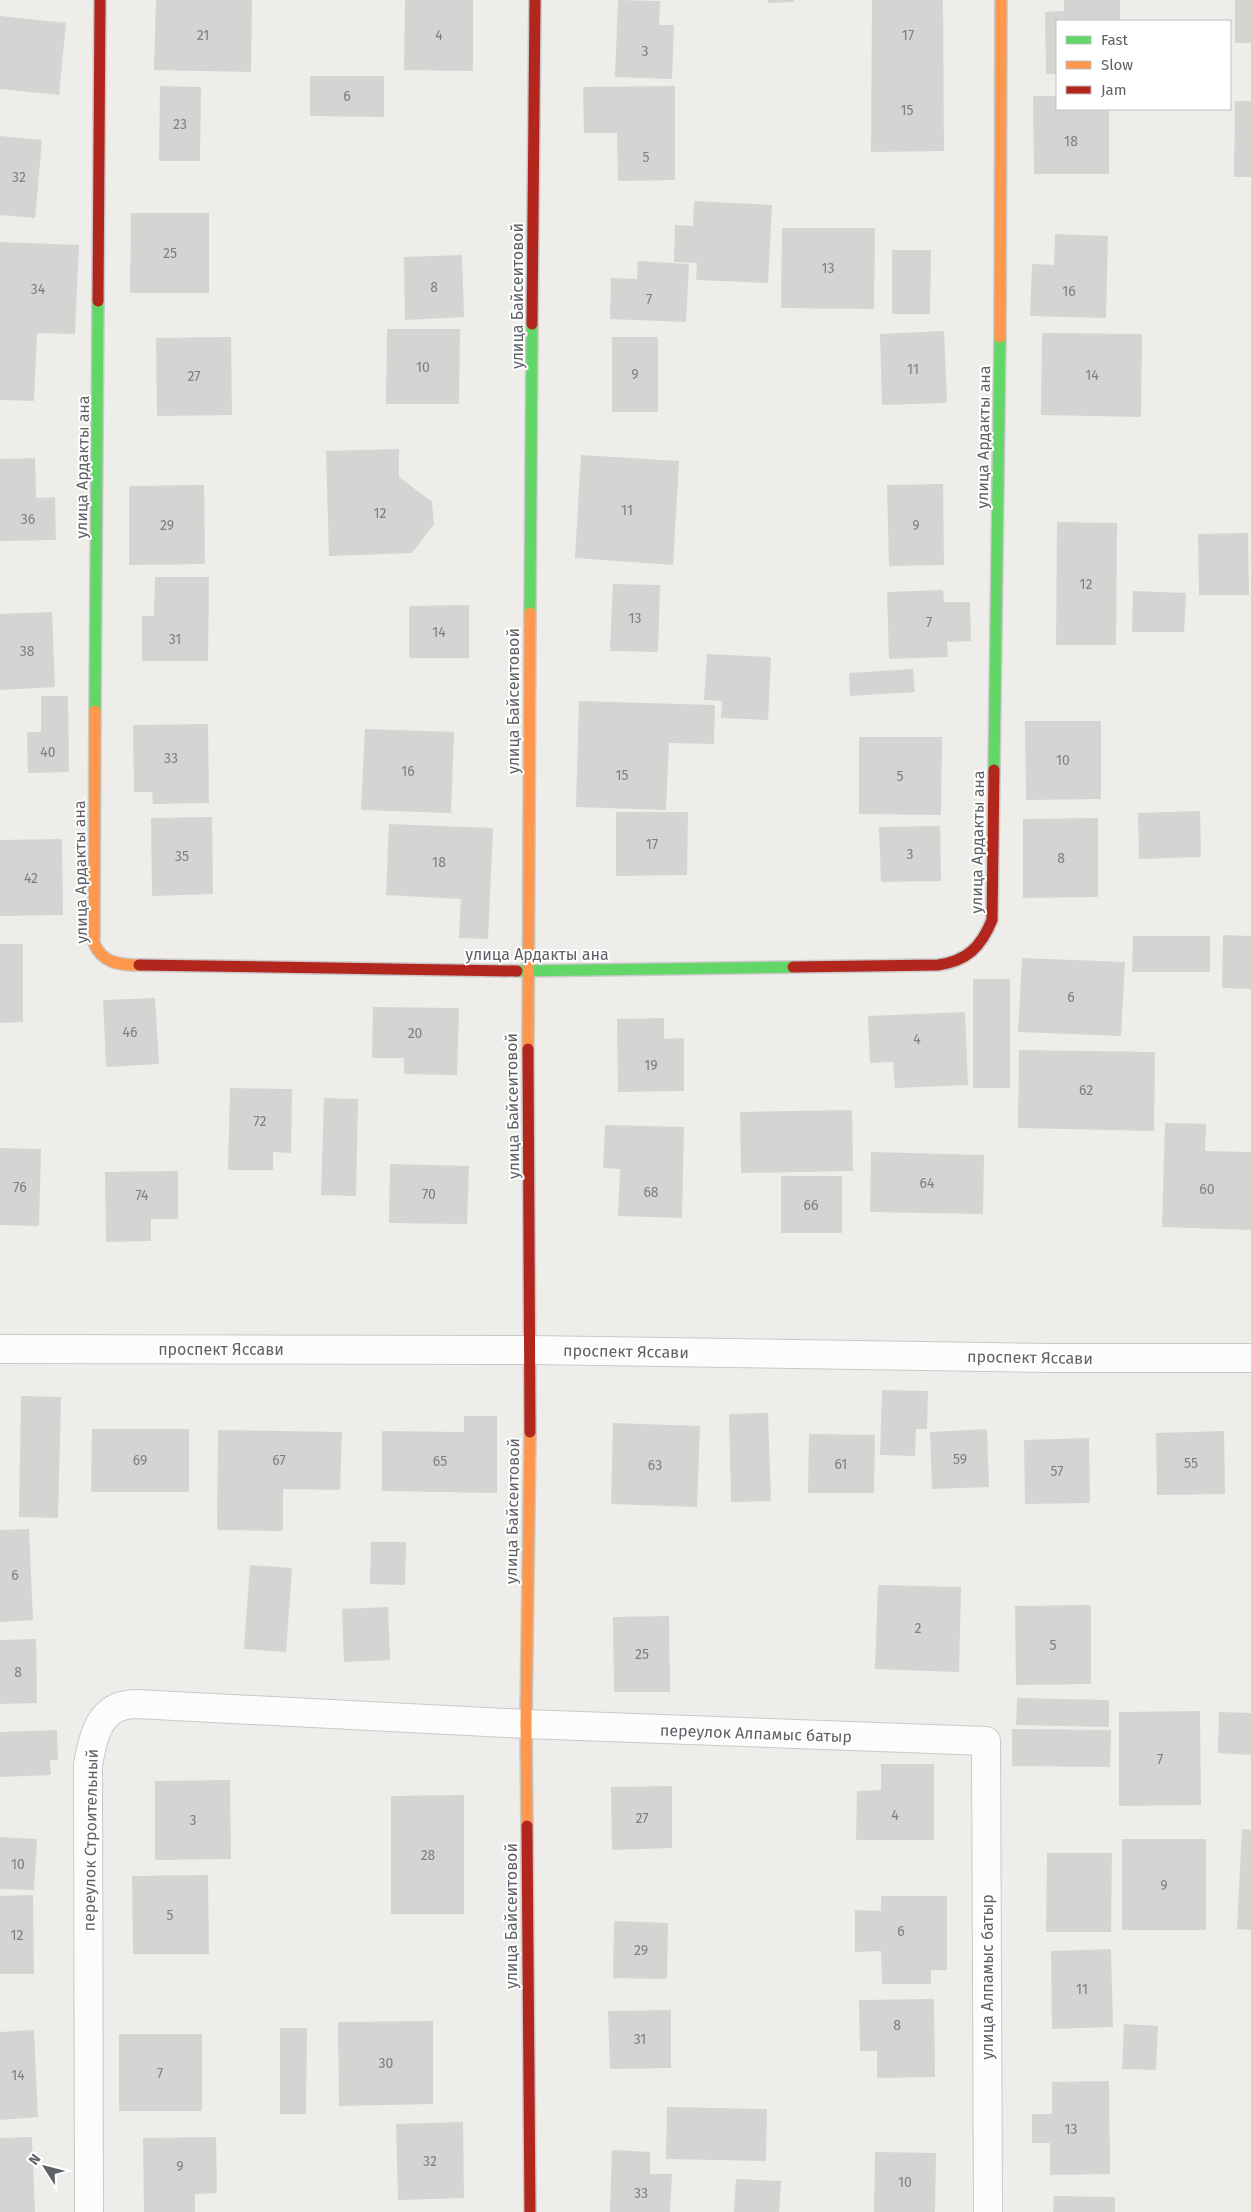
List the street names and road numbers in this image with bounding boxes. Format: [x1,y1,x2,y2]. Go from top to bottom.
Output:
street label: улица Байсеитовой [508,223,527,369]
street label: улица Ардакты ана [973,365,994,509]
street label: улица Ардакты ана [72,395,93,539]
street label: улица Байсеитовой [504,628,523,774]
street label: улица Ардакты ана [967,770,988,914]
street label: улица Ардакты ана [70,800,91,944]
street label: улица Ардакты ана [465,945,609,964]
street label: улица Байсеитовой [502,1033,523,1179]
street label: проспект Яссави [158,1340,284,1359]
street label: проспект Яссави [563,1341,689,1362]
street label: проспект Яссави [967,1347,1093,1368]
street label: улица Байсеитовой [502,1438,523,1584]
street label: переулок Алпамыс батыр [660,1721,852,1746]
street label: переулок Строительный [79,1749,102,1931]
street label: улица Байсеитовой [502,1843,521,1989]
street label: улица Алпамыс батыр [978,1894,997,2060]

